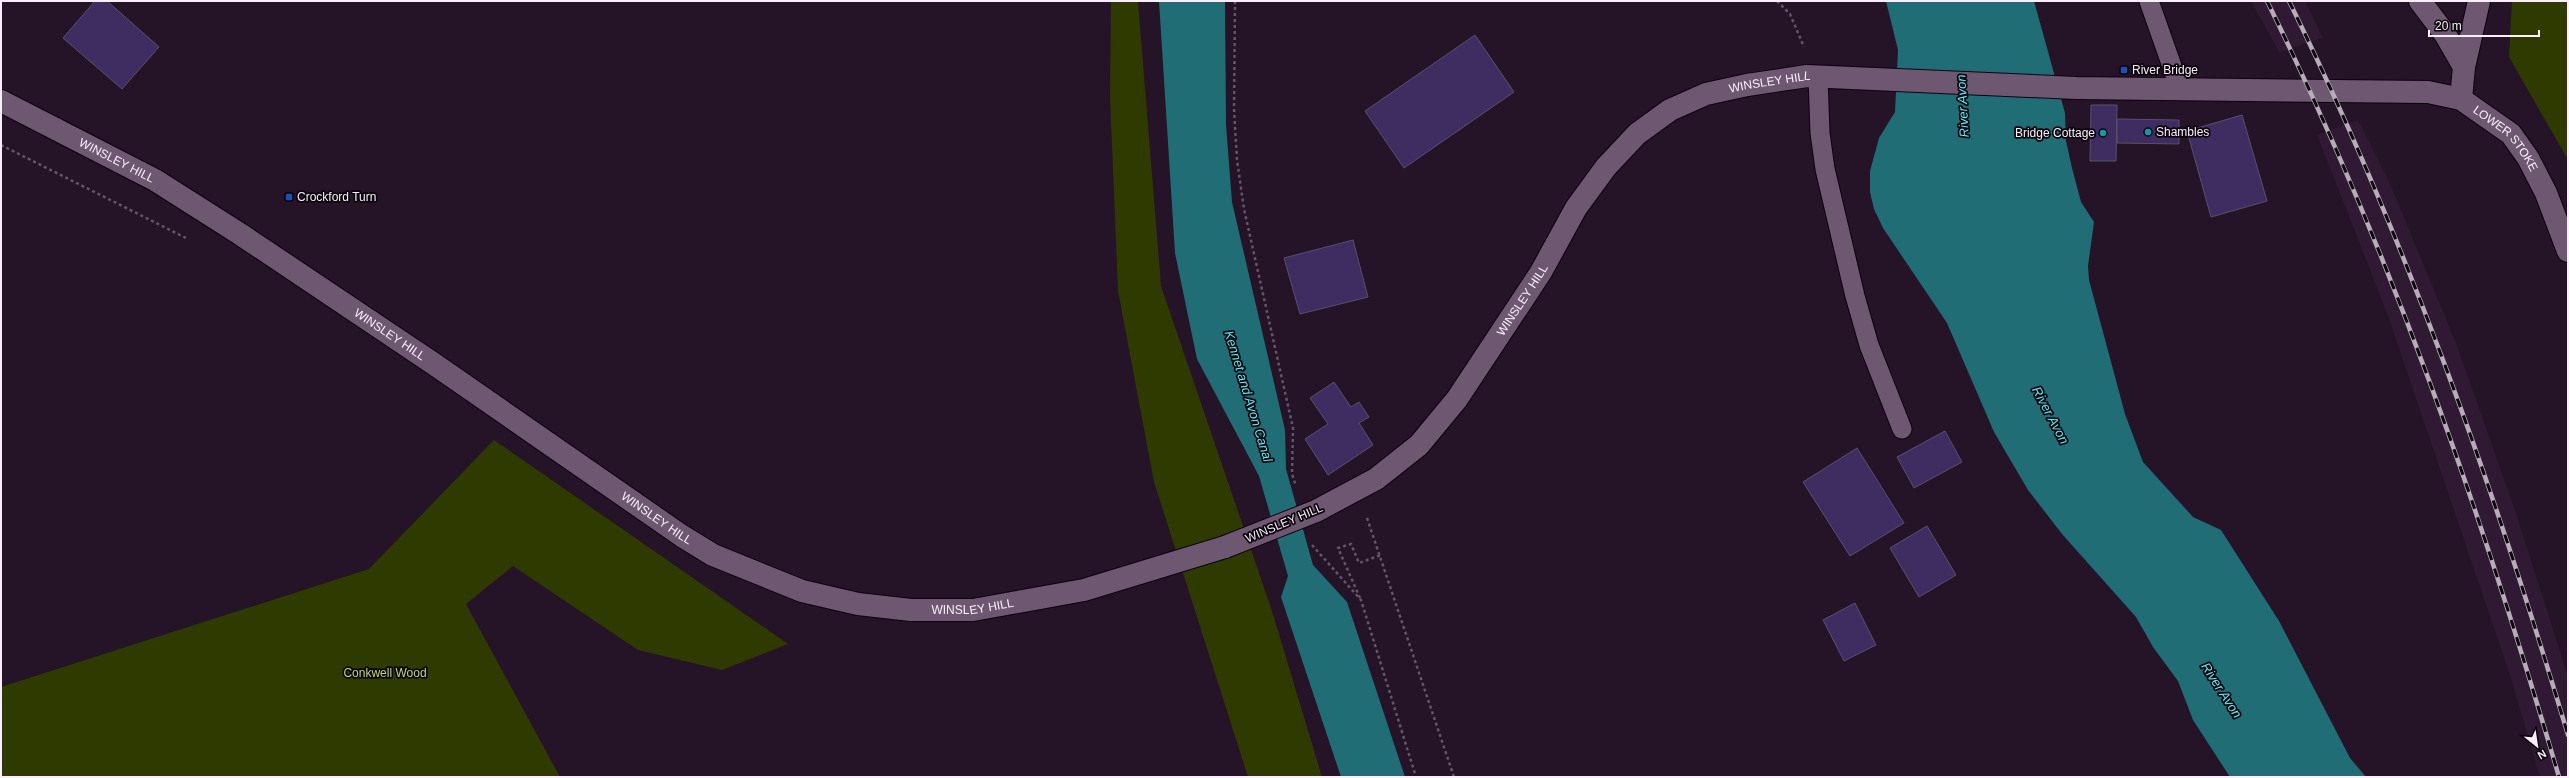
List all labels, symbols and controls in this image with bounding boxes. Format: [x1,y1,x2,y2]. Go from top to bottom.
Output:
scale bar [2429,12,2539,38]
text: 20 m [2435,19,2462,33]
place label: River Bridge [2132,63,2198,77]
marker: River Bridge [2119,65,2129,75]
street label: WINSLEY HILL [1728,69,1811,96]
water label: River Avon [1953,74,1972,138]
street label: LOWER STOKE [2470,103,2541,174]
place label: Shambles [2156,125,2209,139]
place label: Bridge Cottage [2015,126,2095,140]
marker: Shambles [2143,127,2153,137]
marker: Bridge Cottage [2098,128,2108,138]
street label: WINSLEY HILL [77,135,157,186]
place label: Crockford Turn [297,190,376,204]
marker: Crockford Turn [284,192,294,202]
street label: WINSLEY HILL [1494,262,1551,338]
street label: WINSLEY HILL [352,306,428,363]
water label: Kennet and Avon Canal [1221,329,1276,465]
water label: River Avon [2029,384,2072,447]
street label: WINSLEY HILL [619,489,695,547]
street label: WINSLEY HILL [1243,500,1325,546]
street label: WINSLEY HILL [931,596,1015,618]
water label: River Avon [2198,660,2245,721]
park label: Conkwell Wood [343,666,427,680]
north arrow [2517,726,2557,766]
text: N [2536,747,2548,762]

